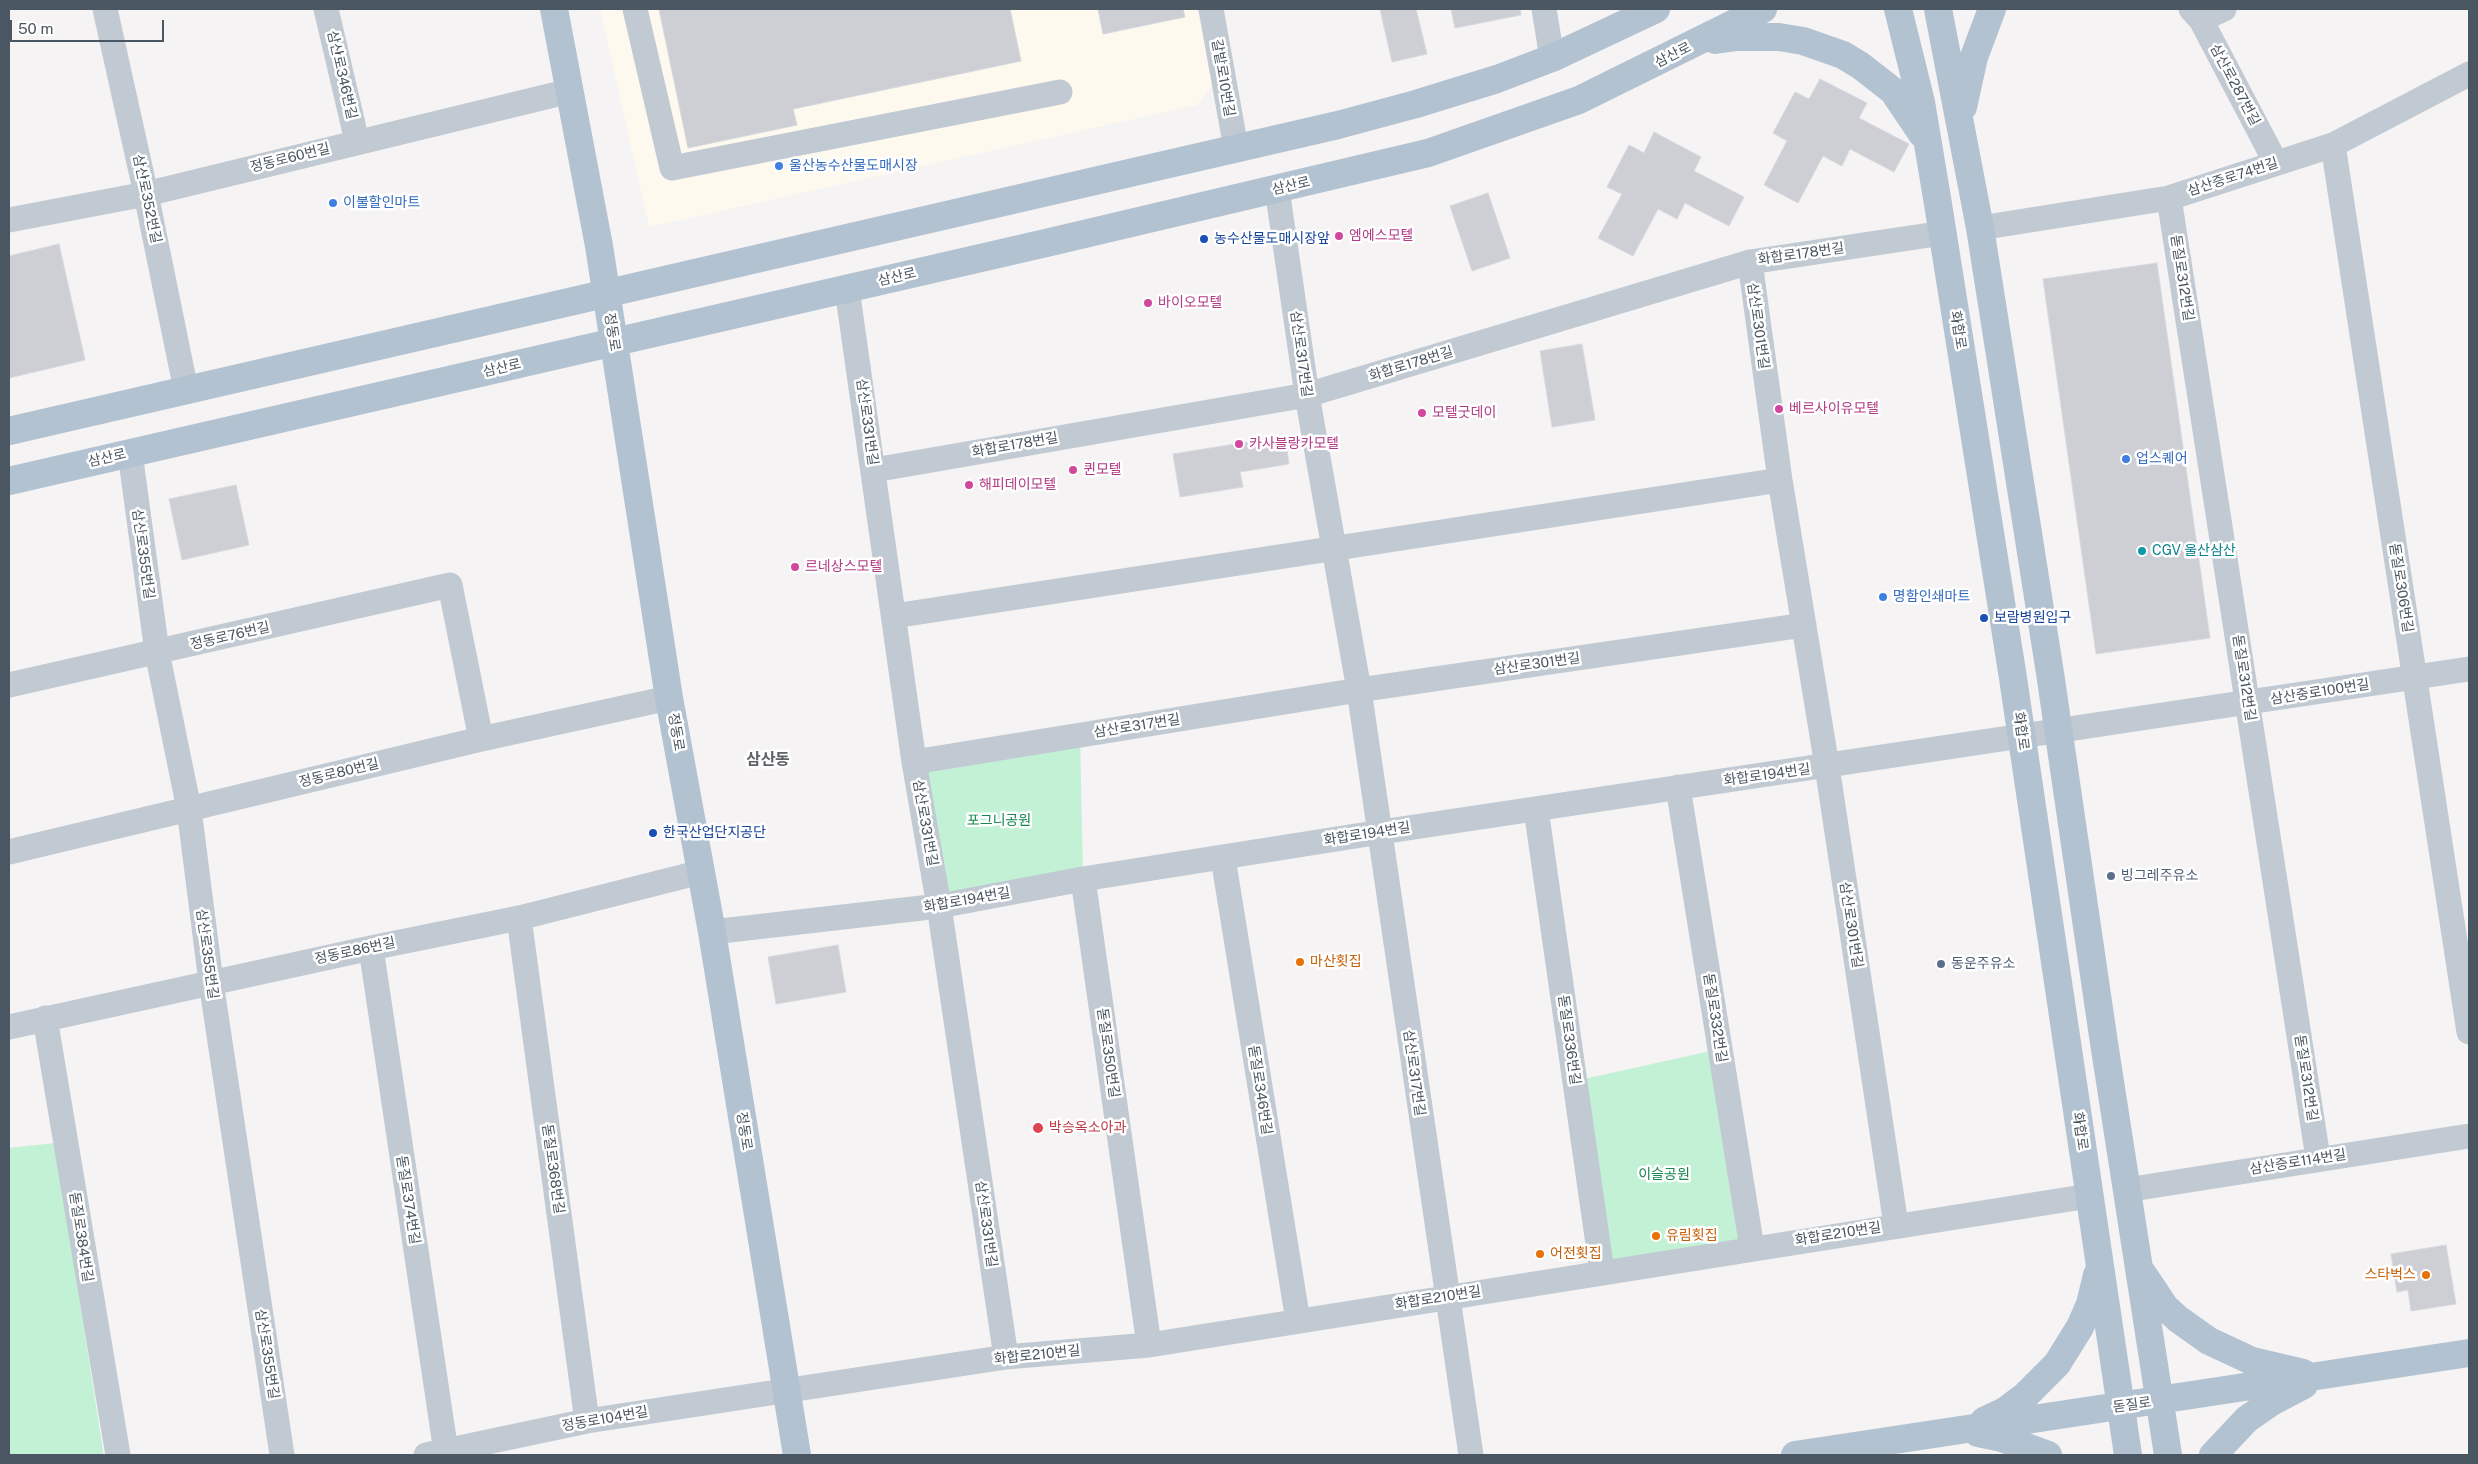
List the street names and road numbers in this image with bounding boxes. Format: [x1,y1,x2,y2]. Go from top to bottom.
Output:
street label: 삼산로346번길 [324,29,360,121]
street label: 갈밭로10번길 [1208,38,1238,118]
street label: 삼산로 [1652,39,1694,71]
street label: 삼산로287번길 [2206,41,2264,129]
street label: 정동로60번길 [248,140,332,176]
street label: 삼산로352번길 [129,153,165,245]
street label: 삼산중로74번길 [2186,154,2280,200]
street label: 삼산로 [1270,173,1312,199]
street label: 돋질로312번길 [2167,234,2197,322]
street label: 화합로178번길 [1757,240,1845,268]
street label: 삼산로 [876,264,918,290]
street label: 삼산로301번길 [1744,282,1772,370]
street label: 삼산로317번길 [1287,310,1315,398]
street label: 화합로 [1947,310,1969,350]
street label: 정동로 [601,312,623,352]
street label: 화합로178번길 [1367,343,1455,385]
street label: 삼산로 [481,355,523,381]
street label: 삼산로331번길 [853,377,881,467]
street label: 화합로178번길 [971,429,1059,461]
street label: 삼산로 [86,445,128,471]
street label: 삼산로355번길 [128,508,158,600]
street label: 돋질로306번길 [2386,542,2416,634]
street label: 정동로76번길 [189,619,271,653]
street label: 돋질로312번길 [2229,634,2259,722]
street label: 삼산로301번길 [1493,650,1581,678]
street label: 삼산중로100번길 [2269,676,2371,708]
street label: 삼산로317번길 [1093,711,1181,741]
street label: 화합로 [2010,711,2032,751]
street label: 정동로 [664,712,688,752]
street label: 정동로80번길 [297,755,381,791]
street label: 화합로194번길 [1722,761,1812,789]
street label: 삼산로331번길 [909,778,941,868]
street label: 화합로194번길 [1322,819,1412,849]
street label: 삼산로301번길 [1836,881,1866,969]
street label: 화합로194번길 [922,884,1012,916]
street label: 삼산로355번길 [192,908,222,1000]
street label: 정동로86번길 [313,934,397,968]
street label: 돋질로332번길 [1700,972,1730,1064]
street label: 돋질로336번길 [1554,994,1584,1086]
street label: 돋질로350번길 [1093,1007,1123,1099]
street label: 삼산로317번길 [1400,1029,1428,1117]
street label: 돋질로312번길 [2291,1034,2321,1122]
street label: 돋질로346번길 [1245,1044,1275,1136]
street label: 정동로 [733,1111,755,1151]
street label: 화합로 [2069,1111,2091,1151]
street label: 돋질로368번길 [538,1123,568,1215]
street label: 삼산중로114번길 [2249,1146,2347,1178]
street label: 돋질로374번길 [393,1154,423,1246]
street label: 삼산로331번길 [972,1179,1000,1269]
street label: 돋질로384번길 [66,1191,96,1283]
street label: 화합로210번길 [1794,1219,1882,1249]
street label: 화합로210번길 [1394,1283,1482,1313]
street label: 삼산로355번길 [252,1308,282,1400]
street label: 화합로210번길 [993,1342,1081,1368]
street label: 돋질로 [2112,1394,2152,1416]
street label: 정동로104번길 [560,1403,650,1435]

